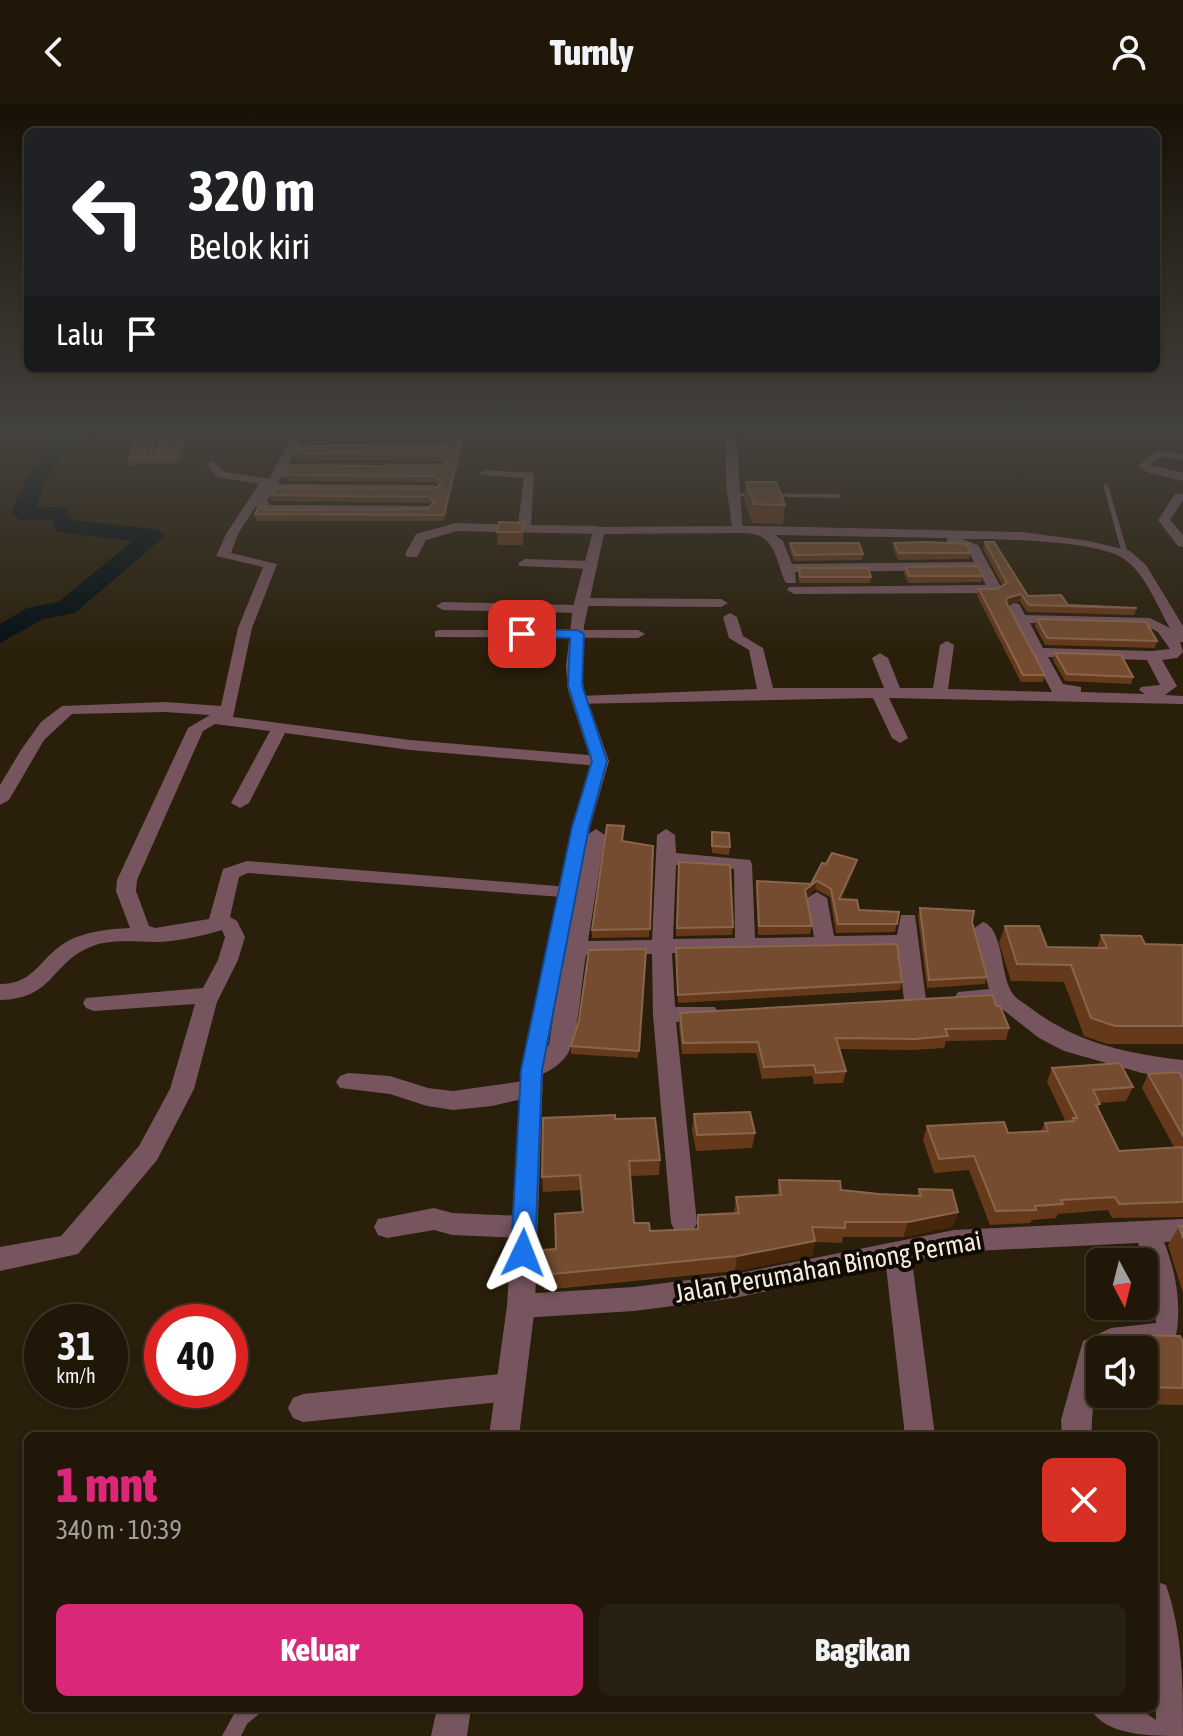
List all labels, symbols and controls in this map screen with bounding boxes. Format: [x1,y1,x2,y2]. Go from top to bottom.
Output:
icon: back [32,30,76,74]
icon: person [1107,30,1151,74]
text: Turnly [550,31,633,73]
text: 320 m [188,159,315,223]
icon: left [56,160,160,264]
text: Belok kiri [188,225,310,267]
icon: arrive [120,312,164,356]
text: Lalu [56,317,104,351]
pin [488,600,556,668]
icon: arrive [500,612,544,656]
position arrow [481,1211,565,1295]
street label: Jalan Perumahan Binong Permai [672,1225,984,1309]
north arrow [1086,1248,1158,1320]
map controls [1086,1248,1158,1408]
speed limit sign: 40 [144,1304,248,1408]
text: 31 [57,1323,95,1368]
button: sound [1086,1336,1158,1408]
text: km/h [56,1364,96,1387]
text: 1 mnt [56,1457,157,1512]
button: close [1042,1458,1126,1542]
text: 340 m · 10:39 [56,1515,182,1545]
button: Keluar [56,1604,583,1696]
button: Bagikan [599,1604,1126,1696]

